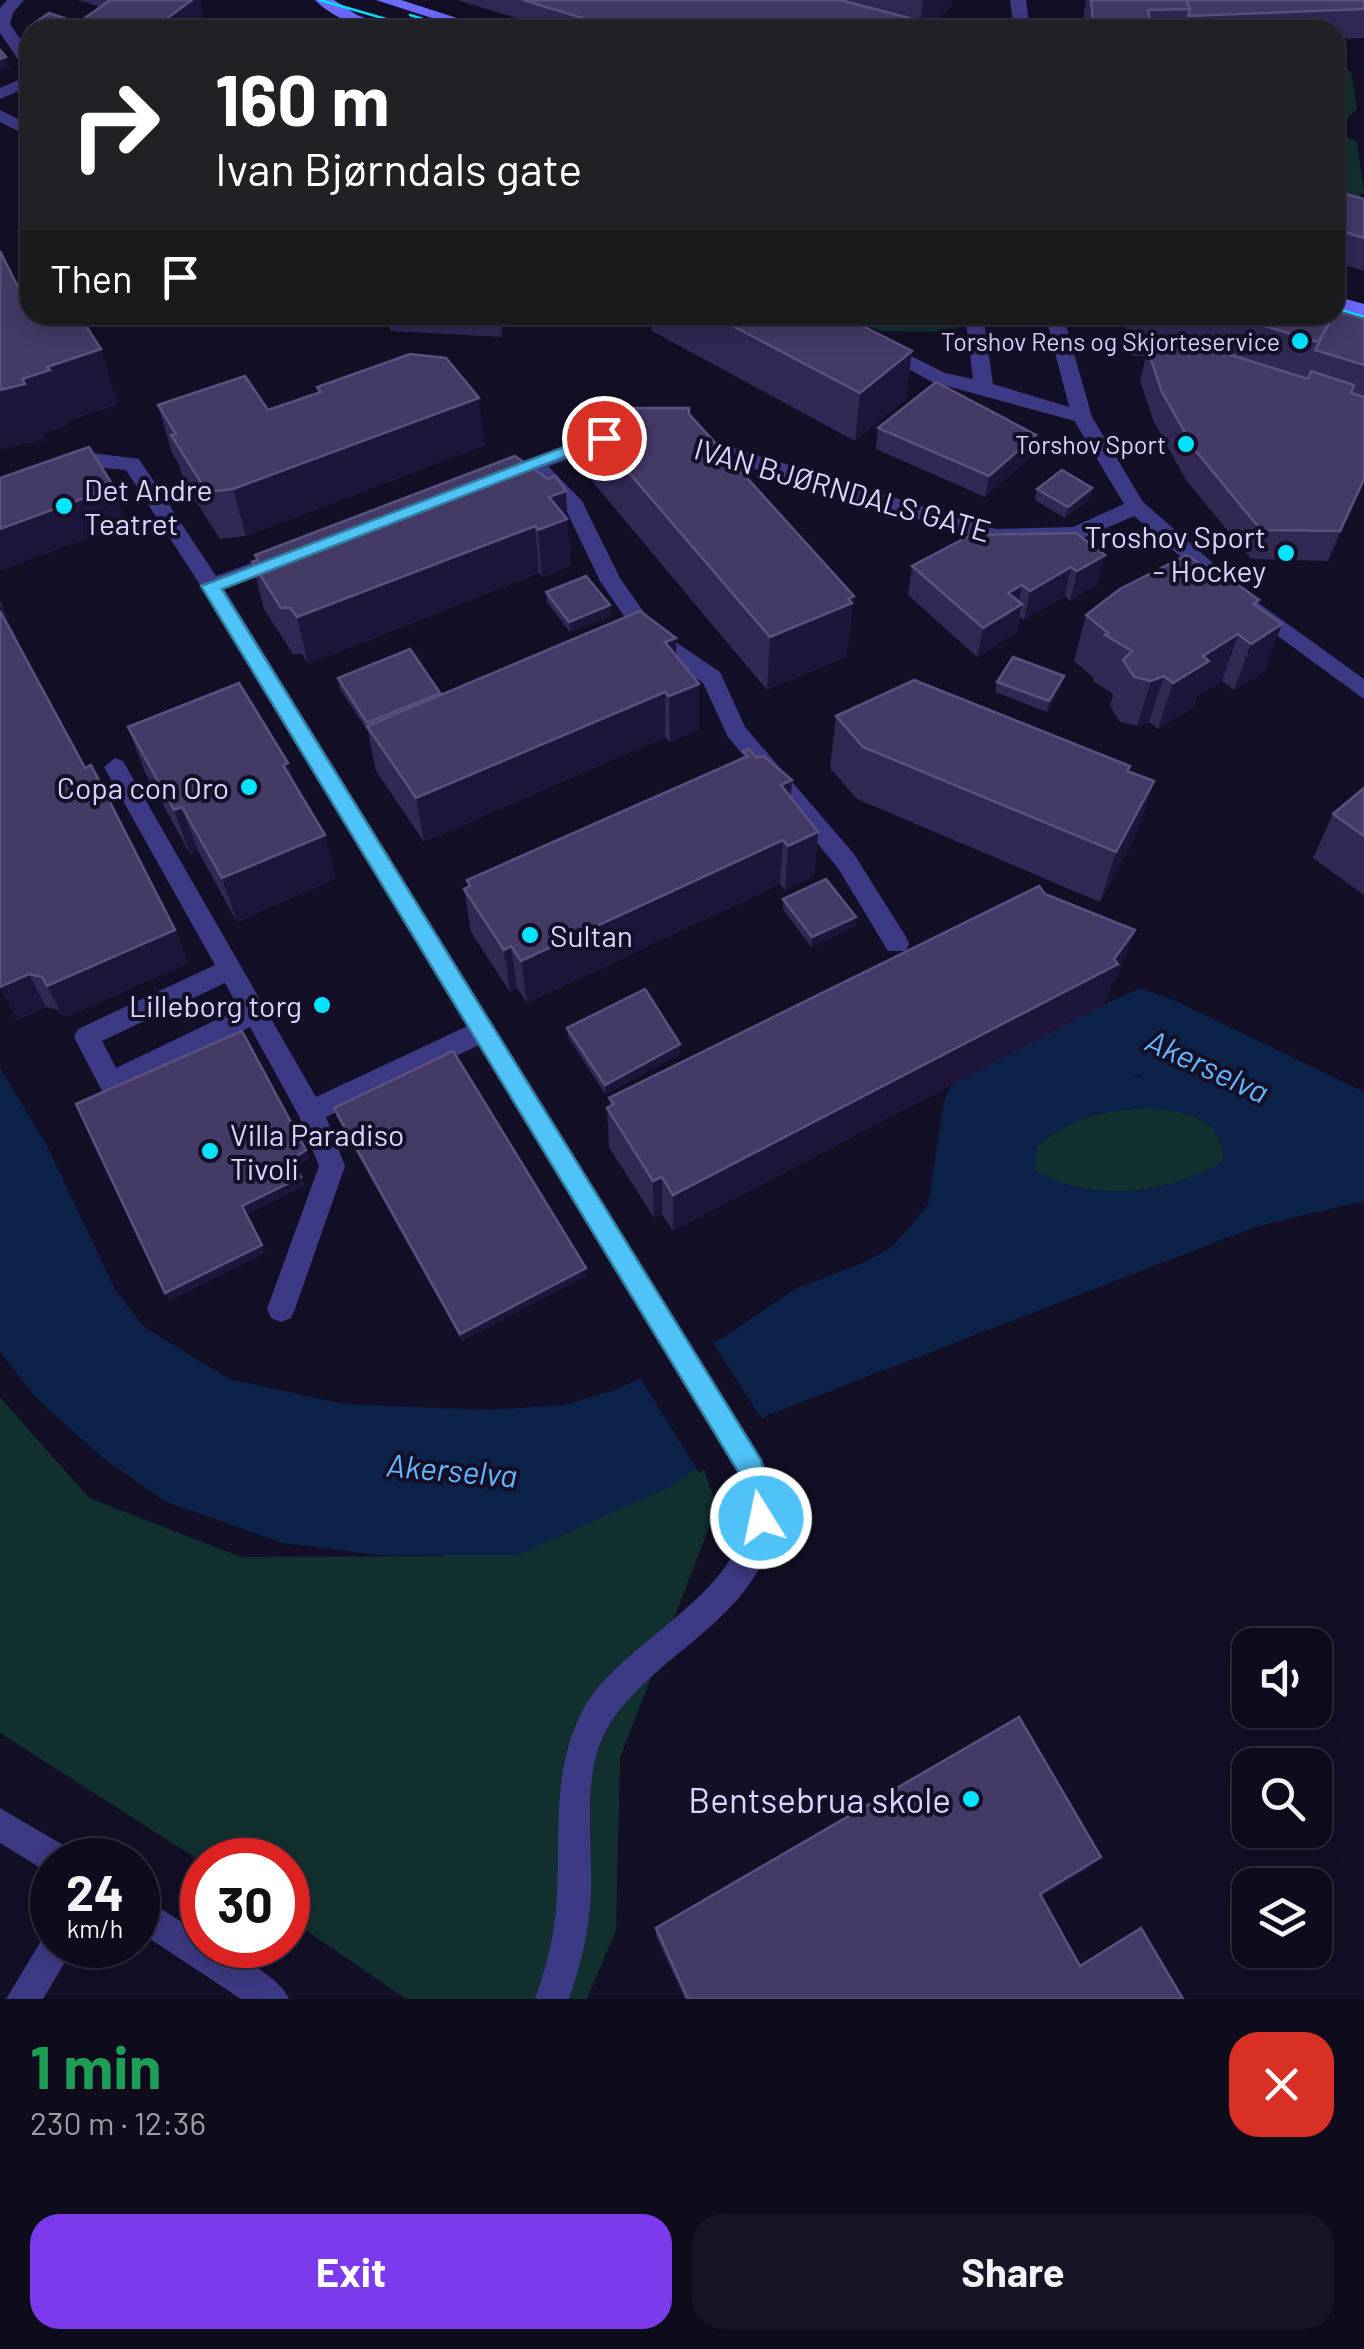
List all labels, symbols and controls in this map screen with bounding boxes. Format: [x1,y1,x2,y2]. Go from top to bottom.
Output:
text: 160 m [215,56,390,140]
icon: right [50,60,180,190]
text: Ivan Bjørndals gate [215,141,582,195]
icon: arrive [153,250,208,305]
text: Then [50,255,133,301]
place label: Torshov Rens og Skjorteservice [941,326,1280,356]
marker: Torshov Rens og Skjorteservice [1289,330,1311,352]
pin [562,396,647,481]
icon: arrive [577,411,632,466]
street label: IVAN BJØRNDALS GATE [691,429,995,549]
place label: Torshov Sport [1015,429,1166,459]
marker: Torshov Sport [1175,433,1197,455]
place label: Det Andre Teatret [84,471,213,541]
marker: Det Andre Teatret [53,495,75,517]
place label: Troshov Sport - Hockey [1085,518,1266,588]
marker: Troshov Sport - Hockey [1275,542,1297,564]
place label: Copa con Oro [57,769,229,805]
marker: Copa con Oro [238,776,260,798]
place label: Sultan [550,917,633,953]
marker: Sultan [519,924,541,946]
place label: Lilleborg torg [129,987,302,1023]
marker: Lilleborg torg [311,994,333,1016]
water label: Akerselva [1141,1020,1275,1110]
place label: Villa Paradiso Tivoli [230,1116,404,1186]
marker: Villa Paradiso Tivoli [199,1140,221,1162]
water label: Akerselva [385,1444,519,1494]
position arrow [709,1466,813,1570]
map controls [1232,1628,1332,1968]
button: sound [1232,1628,1332,1728]
button: search [1232,1748,1332,1848]
place label: Bentsebrua skole [688,1778,951,1820]
marker: Bentsebrua skole [960,1788,982,1810]
speed limit sign: 30 [180,1838,310,1968]
text: 24 [66,1861,124,1921]
button: layers [1232,1868,1332,1968]
text: km/h [67,1913,123,1943]
text: 1 min [30,2029,161,2101]
button: close [1229,2032,1334,2137]
text: 230 m · 12:36 [30,2103,206,2141]
button: Exit [30,2214,672,2329]
button: Share [692,2214,1334,2329]

